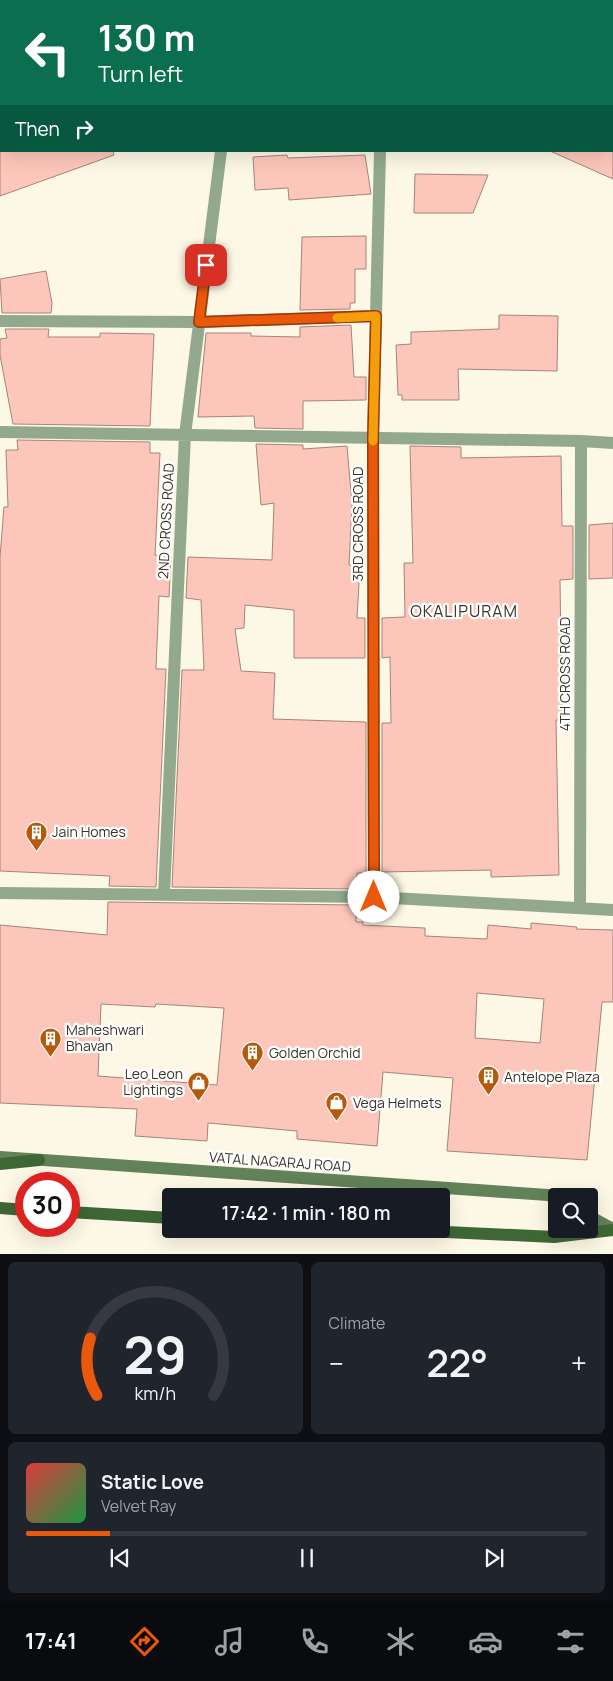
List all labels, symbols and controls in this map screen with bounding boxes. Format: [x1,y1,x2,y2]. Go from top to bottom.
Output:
text: 130 m [98,14,195,62]
icon: left [15,20,80,85]
text: Turn left [98,59,183,89]
icon: right [70,115,98,143]
text: Then [15,116,60,142]
pin [185,244,227,286]
icon: arrive [192,251,220,279]
street label: 2ND CROSS ROAD [153,463,178,579]
street label: 3RD CROSS ROAD [348,467,367,581]
district label: OKALIPURAM [410,600,518,622]
street label: 4TH CROSS ROAD [555,617,574,731]
building icon: Jain Homes [24,820,48,851]
place label: Jain Homes [52,822,126,841]
position arrow [347,870,399,922]
place label: Maheshwari Bhavan [66,1020,144,1055]
building icon: Maheshwari Bhavan [38,1026,62,1057]
building icon: Golden Orchid [241,1041,265,1072]
place label: Golden Orchid [269,1043,360,1062]
place label: Leo Leon Lightings [123,1064,183,1099]
building icon: Antelope Plaza [476,1065,500,1096]
place label: Antelope Plaza [504,1067,600,1086]
shop icon: Leo Leon Lightings [187,1070,211,1101]
shop icon: Vega Helmets [325,1091,349,1122]
place label: Vega Helmets [353,1093,442,1112]
street label: VATAL NAGARAJ ROAD [208,1147,352,1176]
speed limit sign: 30 [15,1172,80,1237]
map controls [548,1188,598,1238]
button: search [548,1188,598,1238]
text: 17:42 · 1 min · 180 m [221,1200,391,1226]
text: Climate [329,1312,385,1334]
text: 29 [124,1319,187,1390]
text: 22° [426,1336,488,1388]
text: − [329,1344,344,1382]
text: + [571,1344,587,1382]
text: km/h [134,1381,176,1405]
text: Static Love [101,1469,204,1495]
text: Velvet Ray [101,1495,177,1517]
icon: previous [106,1544,134,1572]
icon: pause [293,1544,321,1572]
icon: next [480,1544,508,1572]
icon: directions [127,1624,162,1659]
icon: music [212,1624,247,1659]
icon: phone [297,1624,332,1659]
icon: climate [383,1624,418,1659]
icon: car [468,1624,503,1659]
icon: filters [553,1624,588,1659]
text: 17:41 [25,1626,77,1656]

